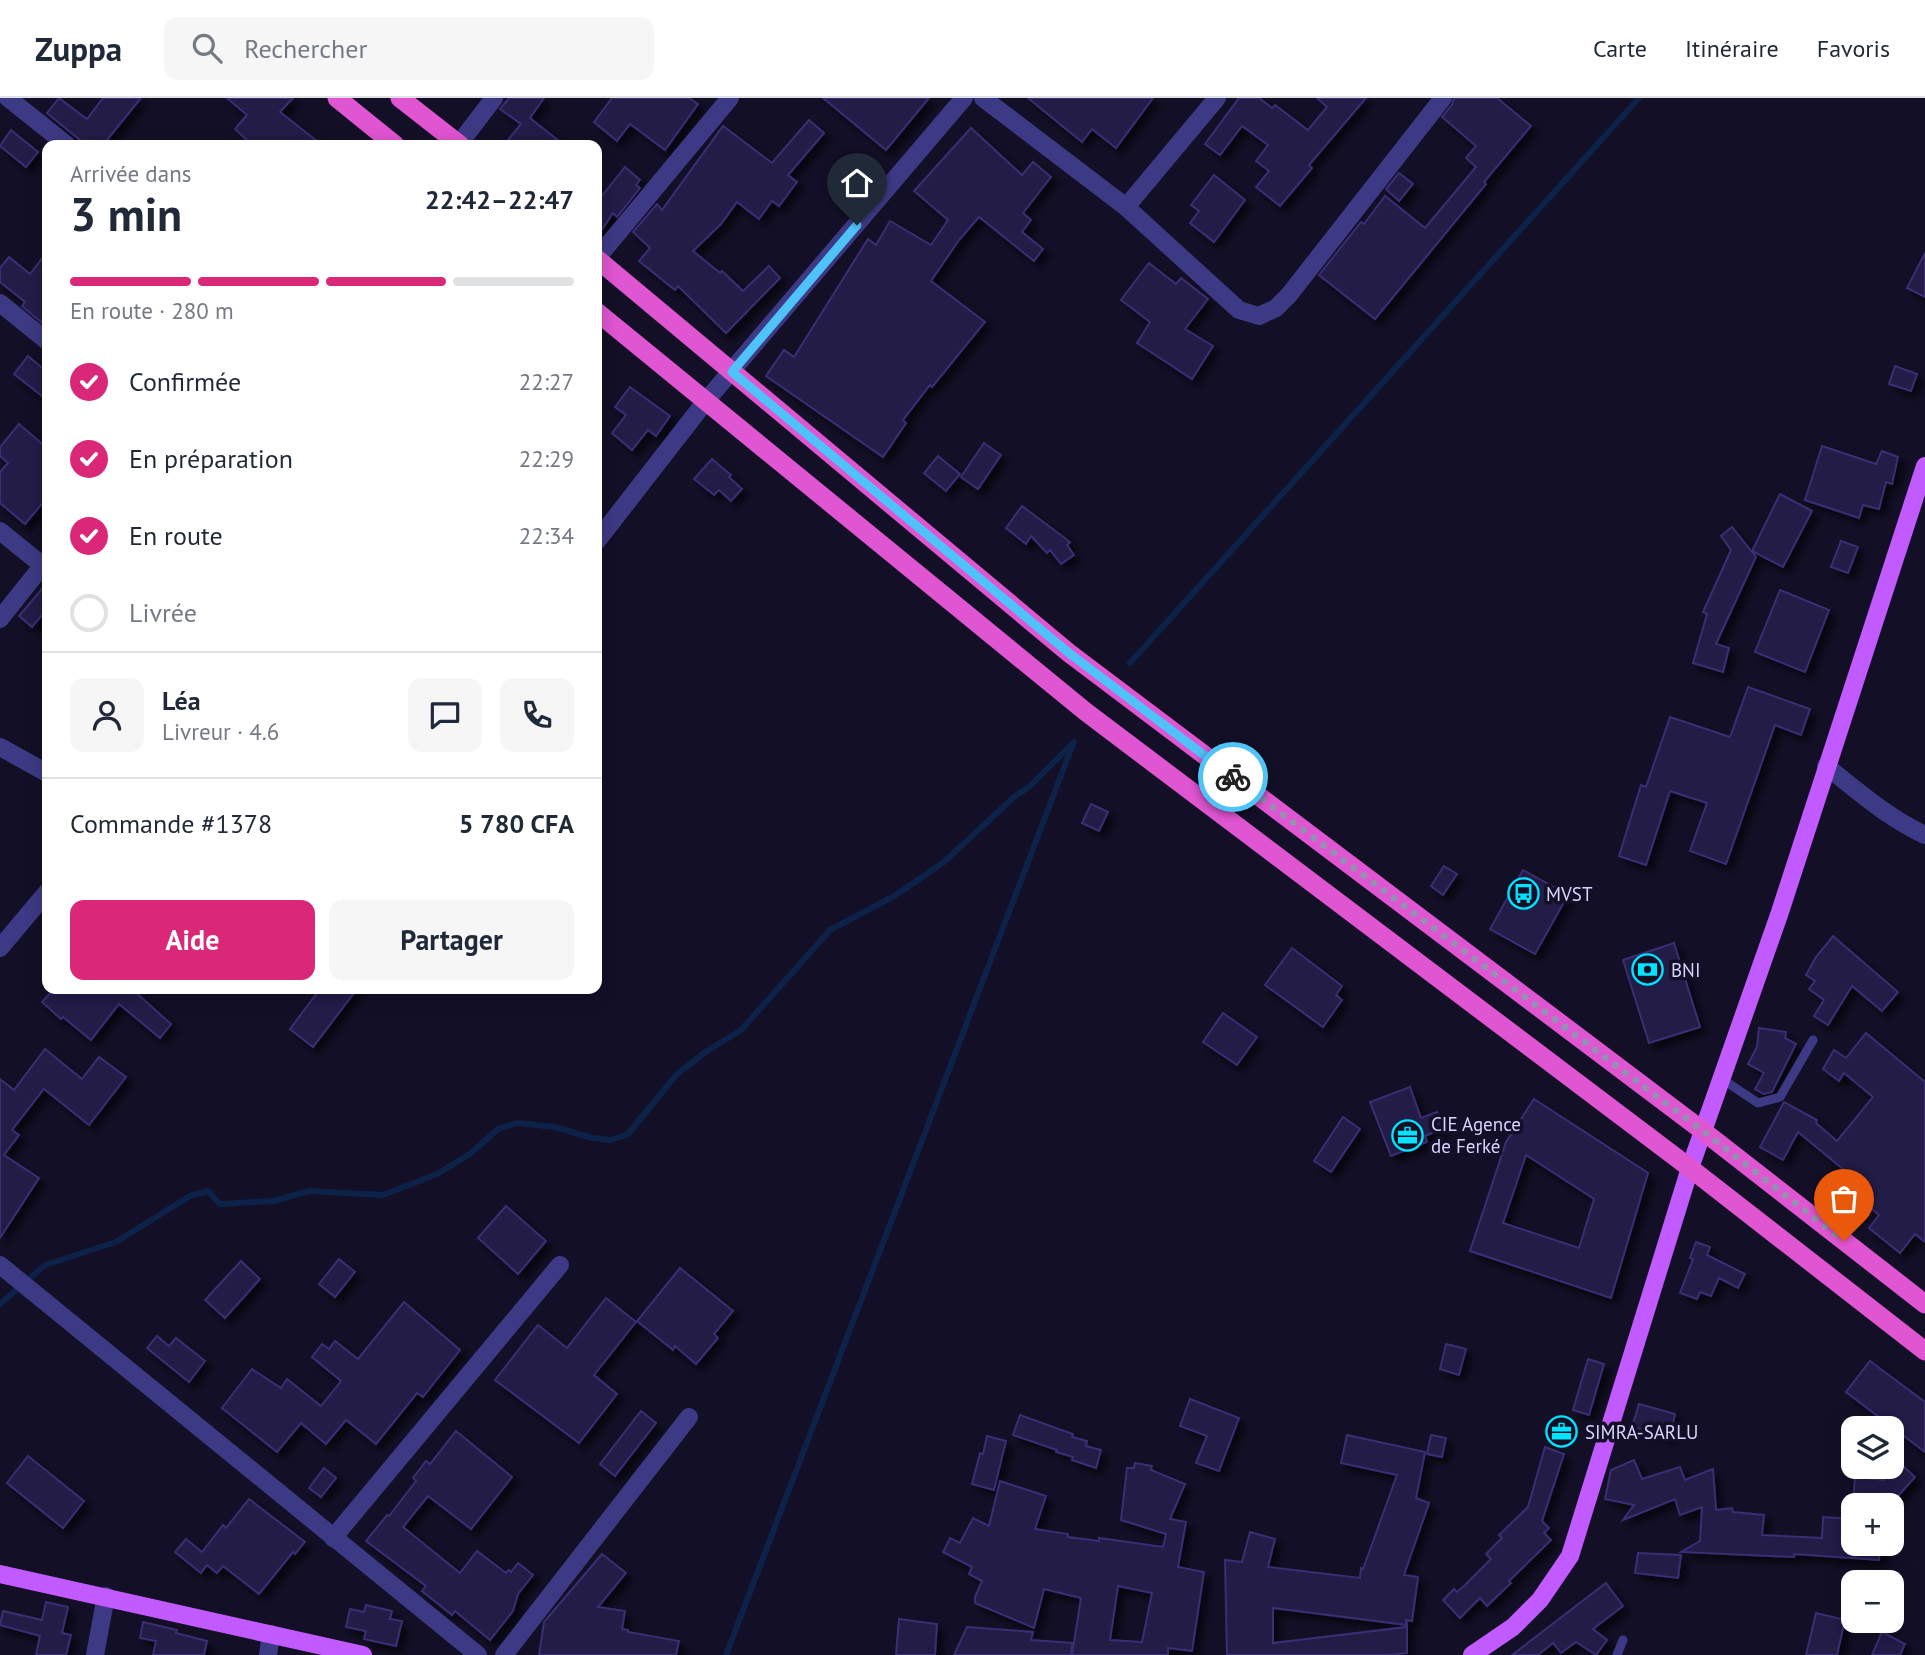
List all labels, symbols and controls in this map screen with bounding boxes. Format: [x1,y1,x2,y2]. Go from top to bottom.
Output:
search box [164,17,654,80]
text: Zuppa [35,27,122,70]
icon: search [188,29,226,67]
text: Rechercher [244,32,367,65]
text: Carte [1593,33,1647,64]
text: Itinéraire [1685,33,1779,64]
text: Favoris [1817,33,1890,64]
pin [827,153,887,225]
text: Arrivée dans [70,159,191,188]
icon: home [838,164,876,202]
text: 22:42–22:47 [425,183,574,216]
text: 3 min [70,184,182,244]
text: En route · 280 m [70,296,234,325]
icon: check [70,363,108,401]
text: Confirmée [129,365,241,398]
text: 22:27 [519,367,574,396]
icon: check [70,440,108,478]
text: En préparation [129,442,293,475]
text: 22:29 [519,444,574,473]
icon: check [70,517,108,555]
text: En route [129,519,223,552]
text: 22:34 [519,521,574,550]
text: Livrée [129,596,197,629]
button: person [70,678,144,752]
button: chat [408,678,482,752]
button: phone [500,678,574,752]
text: Léa [162,684,201,717]
text: Livreur · 4.6 [162,717,279,746]
courier [1198,742,1268,812]
icon: bike [1214,758,1252,796]
text: Commande #1378 [70,807,272,840]
text: 5 780 CFA [459,807,574,840]
bus stop icon: MVST [1506,877,1540,911]
place label: MVST [1546,882,1593,906]
button: Aide [70,900,315,980]
button: Partager [329,900,574,980]
bank icon: BNI [1631,953,1665,987]
place label: BNI [1671,958,1700,982]
place label: CIE Agence de Ferké [1431,1112,1521,1158]
office icon: CIE Agence de Ferké [1391,1118,1425,1152]
pin [1814,1169,1874,1241]
icon: bag [1825,1180,1863,1218]
office icon: SIMRA-SARLU [1545,1415,1579,1449]
map controls [1841,1416,1904,1633]
button: layers [1841,1416,1904,1479]
place label: SIMRA-SARLU [1585,1420,1698,1444]
button: + [1841,1493,1904,1556]
button: − [1841,1570,1904,1633]

